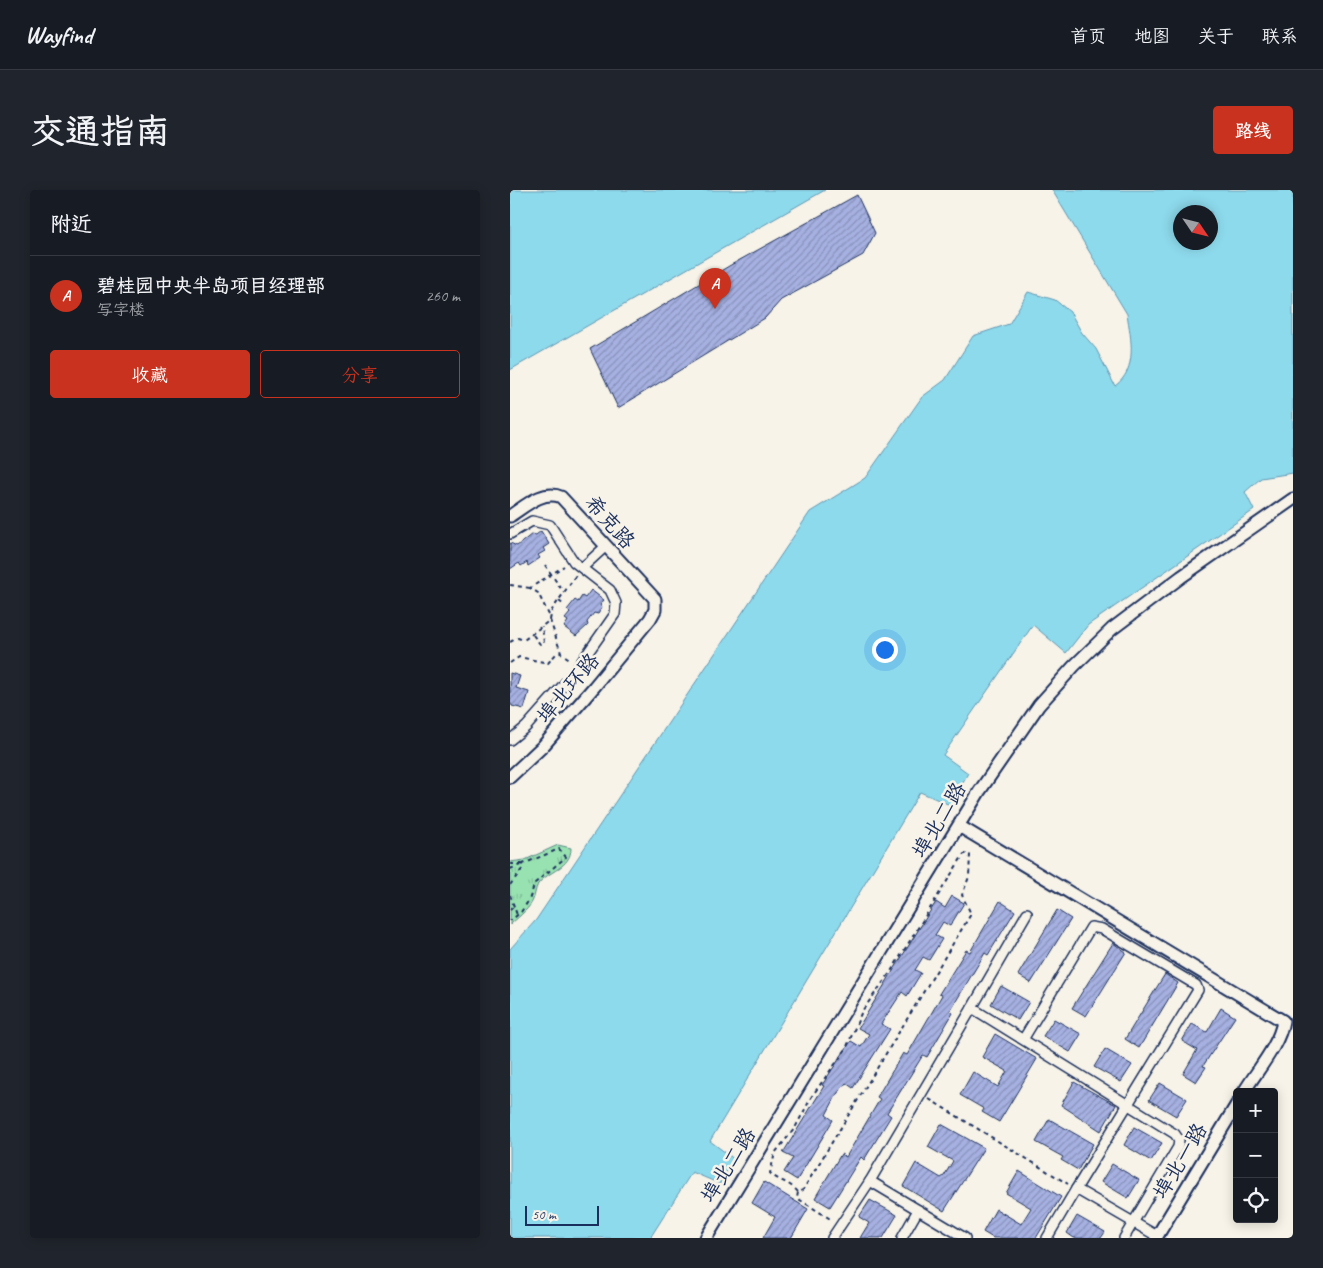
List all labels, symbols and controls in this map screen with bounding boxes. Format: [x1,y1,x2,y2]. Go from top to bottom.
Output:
text: Wayfind [25,20,92,50]
text: 首页 [1070,25,1106,47]
text: 地图 [1134,25,1170,47]
text: 关于 [1198,25,1234,47]
text: 联系 [1262,25,1298,47]
button: 路线 [1213,106,1293,154]
text: 交通指南 [30,109,170,154]
north arrow [1173,205,1218,250]
text: 附近 [50,211,92,237]
pin: A [699,268,731,309]
text: 碧桂园中央半岛项目经理部 [97,274,325,298]
text: A [62,286,70,306]
text: 260 m [426,286,460,306]
text: 写字楼 [97,300,145,320]
button: 收藏 [50,350,250,398]
button: 分享 [260,350,460,398]
street label: 希克路 [579,490,641,554]
your location [872,637,898,663]
street label: 埠北环路 [531,647,605,729]
street label: 埠北二路 [906,777,972,863]
map controls [1233,1088,1278,1223]
button: + [1233,1088,1278,1133]
street label: 埠北一路 [1147,1118,1213,1204]
street label: 埠北二路 [695,1122,761,1208]
button: − [1233,1133,1278,1178]
button: locate [1233,1178,1278,1223]
scale bar [525,1203,599,1226]
text: 50 m [532,1206,556,1223]

